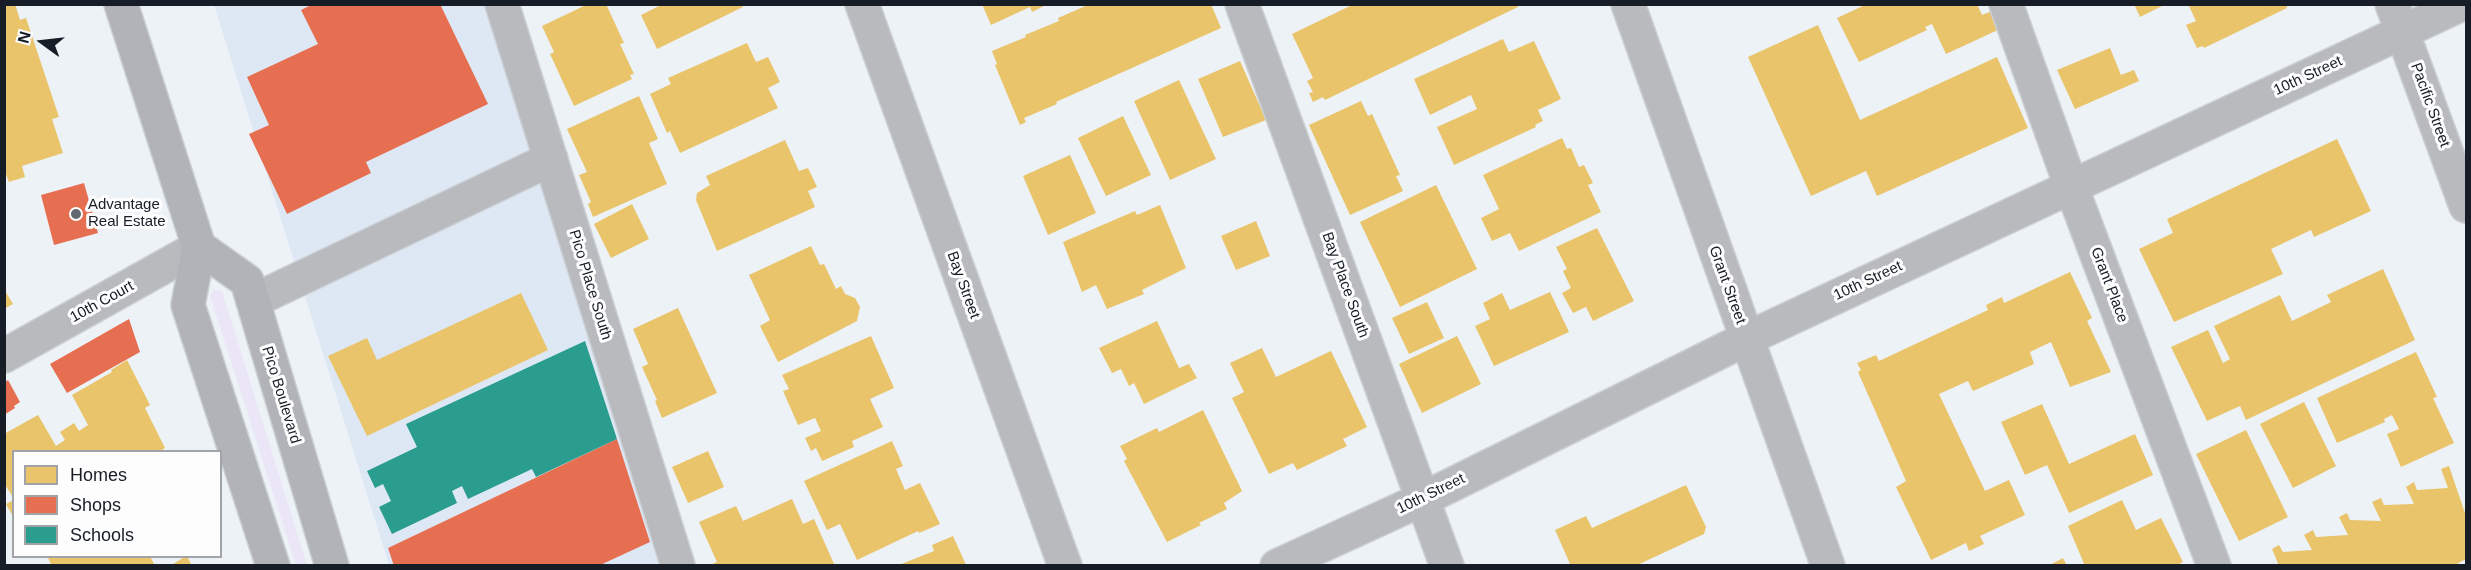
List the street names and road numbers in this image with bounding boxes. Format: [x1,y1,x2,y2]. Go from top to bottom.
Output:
street label: 10th Street [2271,52,2345,100]
street label: Pacific Street [2406,60,2454,150]
street label: Pico Place South [565,228,615,342]
street label: Bay Place South [1318,230,1372,340]
street label: Grant Street [1705,244,1749,326]
street label: Grant Place [2086,245,2132,325]
street label: Bay Street [943,249,983,321]
street label: 10th Street [1831,257,1905,305]
street label: 10th Court [67,277,137,327]
street label: Pico Boulevard [258,344,304,446]
street label: 10th Street [1394,470,1468,518]

